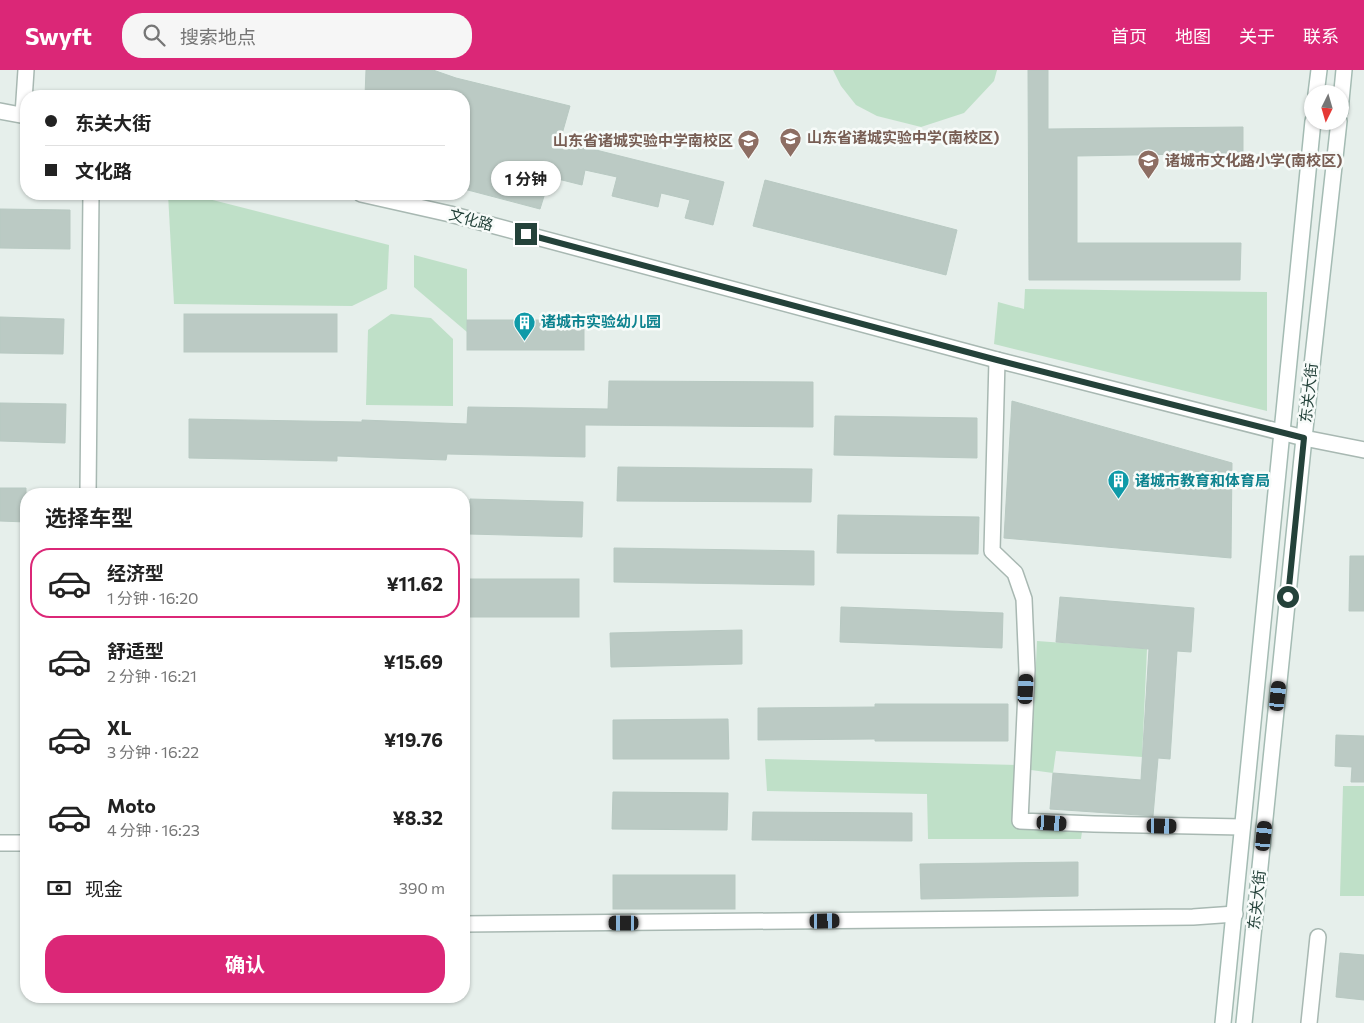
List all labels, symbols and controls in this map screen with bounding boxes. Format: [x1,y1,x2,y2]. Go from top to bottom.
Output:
search box [122,13,472,58]
text: Swyft [25,21,92,50]
icon: search [140,21,168,49]
text: 搜索地点 [180,25,256,48]
text: 首页 [1111,25,1147,47]
text: 地图 [1175,25,1211,47]
text: 关于 [1239,25,1275,47]
text: 联系 [1303,25,1339,47]
north arrow [1304,85,1349,130]
map controls [1304,85,1349,130]
text: 东关大街 [75,111,151,134]
school or university icon: 山东省诸城实验中学(南校区) [779,126,803,157]
place label: 山东省诸城实验中学(南校区) [807,128,999,146]
school or university icon: 山东省诸城实验中学南校区 [737,129,761,160]
place label: 山东省诸城实验中学南校区 [553,131,733,149]
school or university icon: 诸城市文化路小学(南校区) [1137,149,1161,180]
place label: 诸城市文化路小学(南校区) [1165,151,1342,169]
text: 文化路 [75,159,132,182]
callout: 1 分钟 [491,161,561,196]
text: 1 分钟 [505,169,547,188]
street label: 文化路 [447,205,495,234]
route end [515,223,537,245]
building icon: 诸城市实验幼儿园 [513,310,537,341]
place label: 诸城市实验幼儿园 [541,312,661,330]
street label: 东关大街 [1296,362,1320,424]
building icon: 诸城市教育和体育局 [1107,469,1131,500]
place label: 诸城市教育和体育局 [1135,471,1270,489]
text: 选择车型 [45,504,133,531]
icon: car [47,561,92,606]
text: 经济型 [107,561,164,584]
text: ¥11.62 [386,572,443,595]
route start [1277,586,1299,608]
text: 1 分钟 · 16:20 [107,588,198,607]
icon: car [47,639,92,684]
text: 舒适型 [107,639,164,662]
text: ¥15.69 [384,650,443,673]
text: 2 分钟 · 16:21 [107,666,197,685]
car [1017,674,1034,704]
car [1268,680,1287,712]
text: XL [107,716,132,739]
icon: car [47,717,92,762]
text: ¥19.76 [384,728,443,751]
text: 3 分钟 · 16:22 [107,742,199,761]
text: Moto [107,794,156,817]
icon: car [47,795,92,840]
text: ¥8.32 [393,806,443,829]
car [1036,815,1067,831]
car [1146,818,1177,834]
text: 4 分钟 · 16:23 [107,820,200,839]
car [1254,820,1273,852]
street label: 东关大街 [1244,869,1268,931]
icon: cash [45,874,73,902]
text: 现金 [85,877,123,900]
text: 390 m [399,878,445,897]
car [809,913,840,929]
car [609,916,639,931]
button: 确认 [45,935,445,993]

